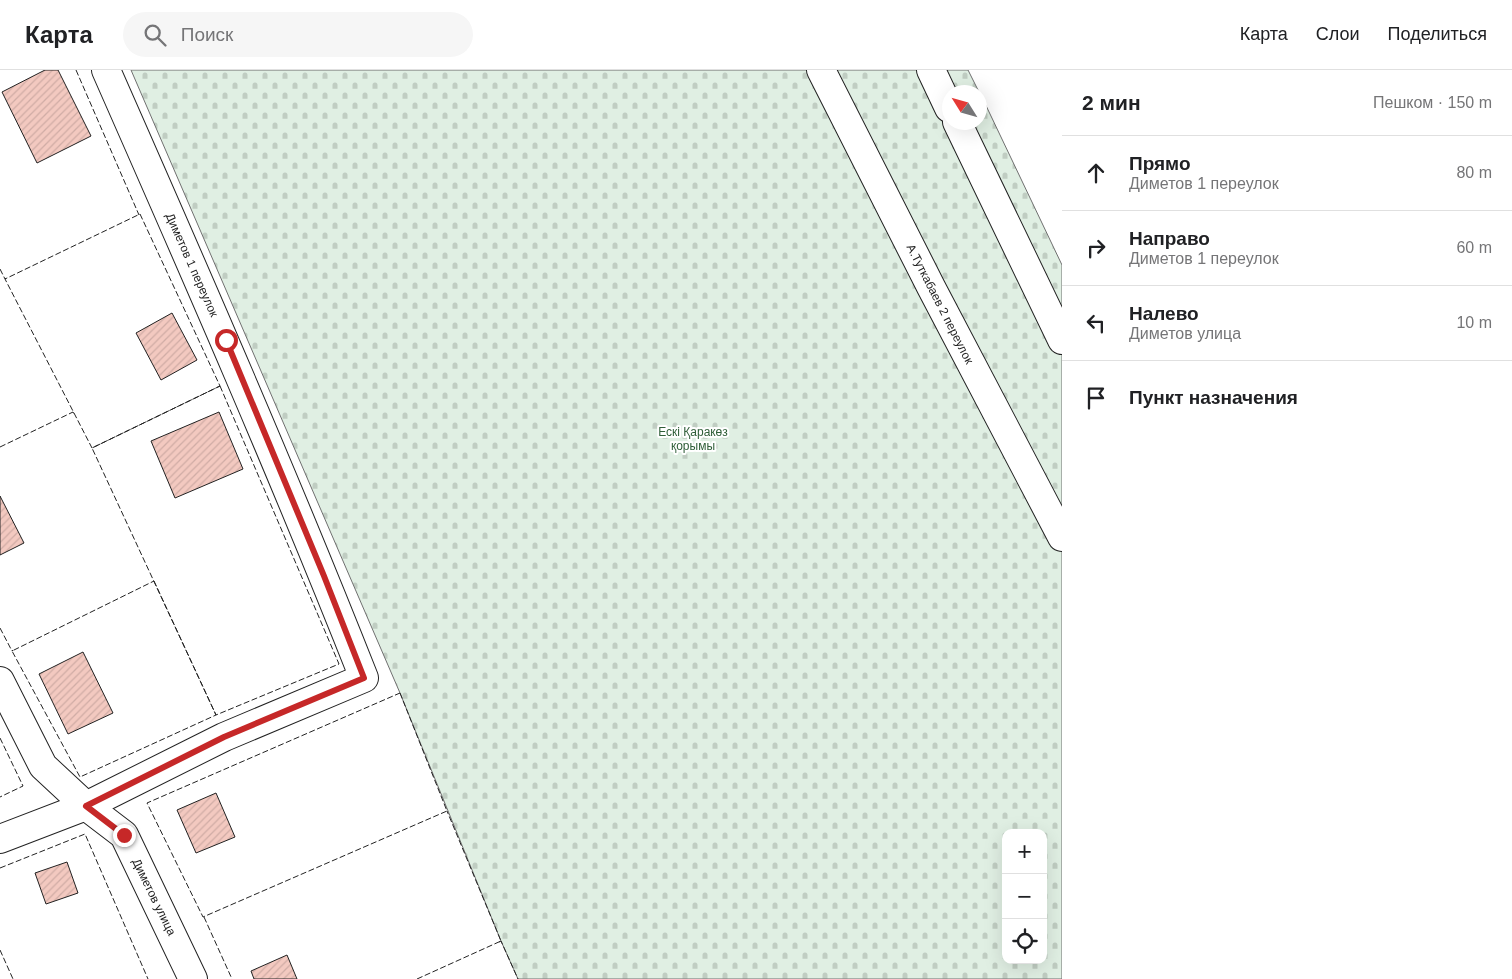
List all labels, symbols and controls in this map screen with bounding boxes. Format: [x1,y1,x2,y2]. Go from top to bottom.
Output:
search box [123,12,473,57]
text: Карта [25,21,93,48]
icon: search [141,21,169,49]
text: Поиск [181,24,233,45]
text: Карта [1240,24,1288,44]
text: Слои [1316,24,1360,44]
text: Поделиться [1388,24,1487,44]
north arrow [942,85,987,130]
text: 2 мин [1082,91,1141,114]
text: Пешком · 150 m [1373,94,1492,111]
text: Прямо [1129,153,1191,174]
icon: ahead [1082,159,1110,187]
text: 80 m [1456,164,1492,181]
text: Диметов 1 переулок [1129,175,1279,192]
street label: Диметов 1 переулок [163,211,222,320]
text: Направо [1129,228,1210,249]
icon: right [1082,234,1110,262]
text: 60 m [1456,239,1492,256]
street label: А.Туткабаев 2 переулок [904,242,977,367]
text: Диметов 1 переулок [1129,250,1279,267]
text: Налево [1129,303,1199,324]
icon: left [1082,309,1110,337]
text: 10 m [1456,314,1492,331]
text: Диметов улица [1129,325,1241,342]
route start [215,329,238,352]
icon: arrive [1082,384,1110,412]
text: Пункт назначения [1129,387,1298,408]
park label: Ескі Қаракөз қорымы [658,425,728,453]
route end [113,824,136,847]
map controls [1002,829,1047,964]
button: + [1002,829,1047,874]
street label: Диметов улица [129,856,179,938]
button: − [1002,874,1047,919]
button: locate [1002,919,1047,964]

